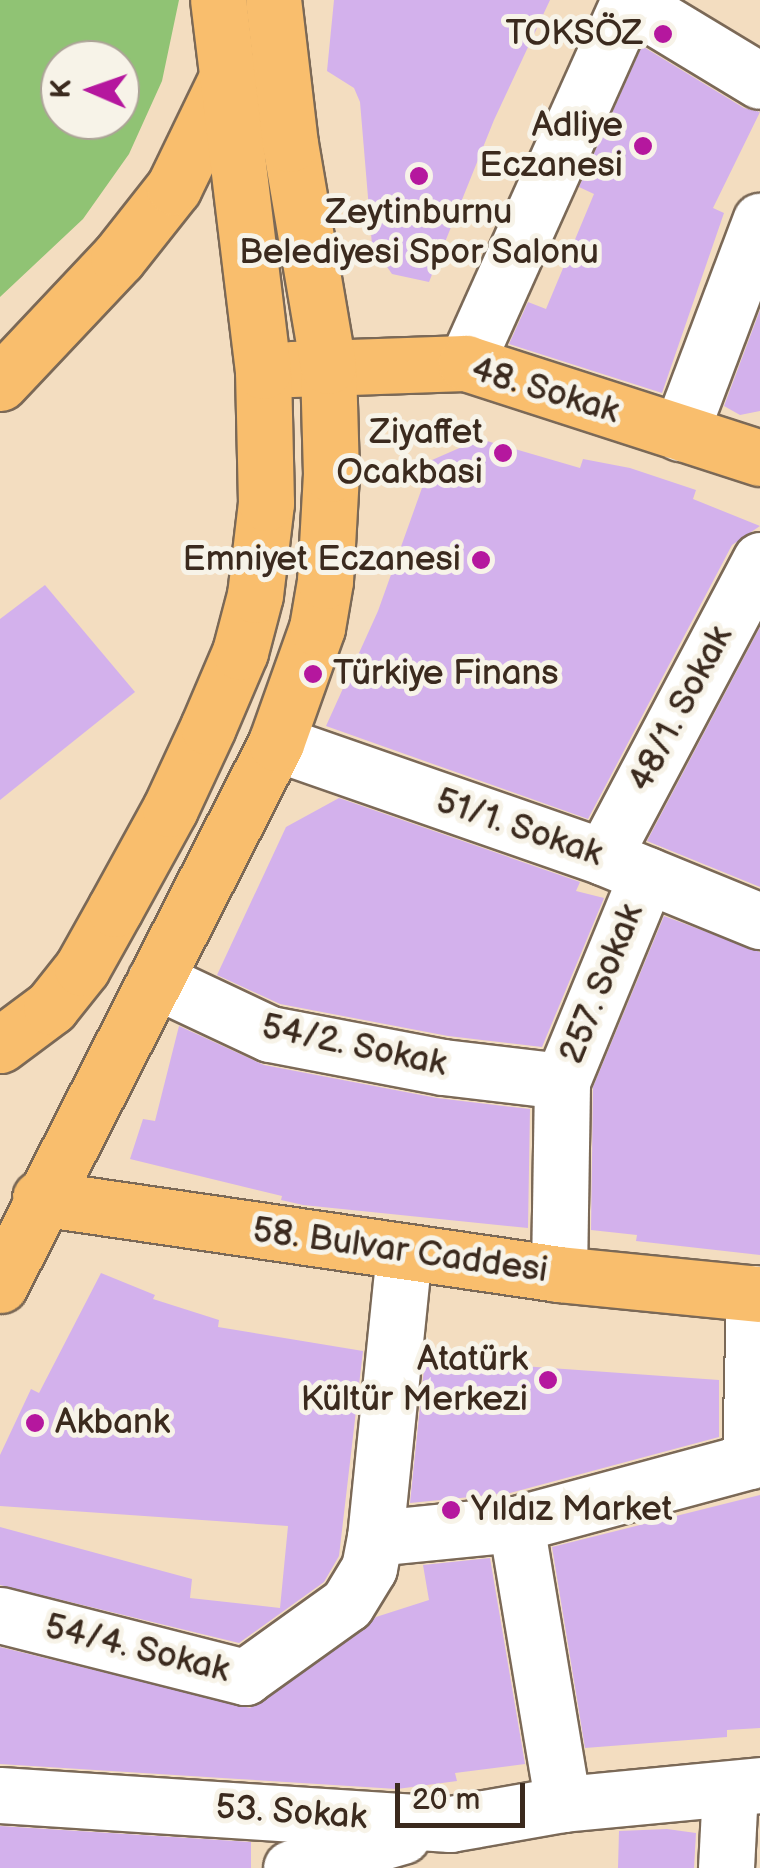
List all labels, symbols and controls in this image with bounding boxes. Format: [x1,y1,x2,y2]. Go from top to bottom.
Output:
place label: TOKSÖZ [506,13,643,55]
marker: TOKSÖZ [652,23,674,45]
north arrow [40,40,140,140]
text: K [45,79,78,99]
place label: Adliye Eczanesi [479,105,623,187]
marker: Adliye Eczanesi [632,135,654,157]
marker: Zeytinburnu Belediyesi Spor Salonu [408,165,430,187]
place label: Zeytinburnu Belediyesi Spor Salonu [238,192,600,274]
street label: 48. Sokak [466,349,624,433]
place label: Ziyaffet Ocakbasi [336,412,483,494]
marker: Ziyaffet Ocakbasi [492,442,514,464]
place label: Emniyet Eczanesi [183,539,461,581]
marker: Emniyet Eczanesi [470,549,492,571]
street label: 48/1. Sokak [620,619,742,799]
place label: Türkiye Finans [333,653,559,695]
marker: Türkiye Finans [302,663,324,685]
street label: 51/1. Sokak [430,780,608,876]
street label: 257. Sokak [551,898,653,1070]
street label: 54/2. Sokak [257,1006,451,1086]
street label: 58. Bulvar Caddesi [250,1210,550,1292]
place label: Atatürk Kültür Merkezi [300,1339,528,1421]
marker: Atatürk Kültür Merkezi [537,1369,559,1391]
place label: Akbank [55,1402,170,1444]
marker: Akbank [24,1412,46,1434]
place label: Yıldız Market [471,1489,673,1531]
marker: Yıldız Market [440,1499,462,1521]
street label: 54/4. Sokak [40,1606,234,1692]
scale bar [400,1763,530,1825]
text: 20 m [412,1782,480,1818]
street label: 53. Sokak [214,1787,368,1839]

